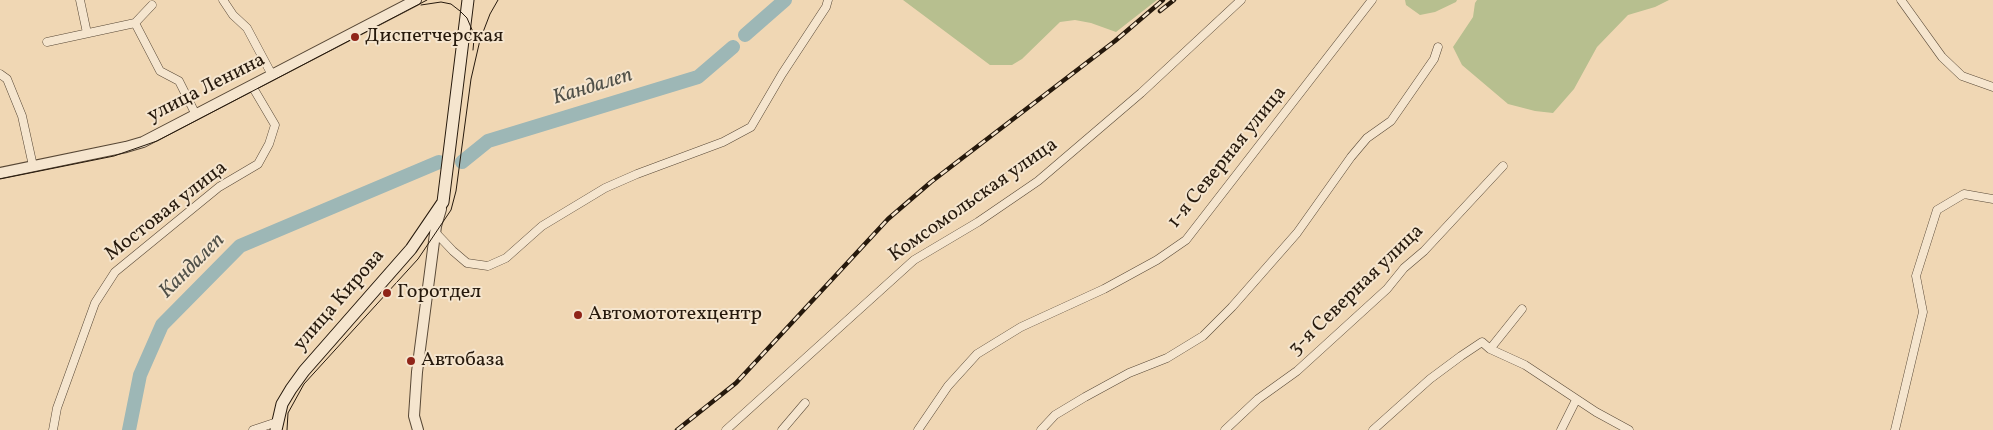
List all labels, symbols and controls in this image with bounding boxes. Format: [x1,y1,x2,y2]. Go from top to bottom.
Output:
place label: Диспетчерская [365,25,504,49]
marker: Диспетчерская [349,31,361,43]
street label: улица Ленина [144,49,270,129]
water label: Кандалеп [550,64,636,112]
street label: 1-я Северная улица [1163,82,1293,234]
street label: Комсомольская улица [885,134,1063,268]
street label: Мостовая улица [101,157,233,267]
street label: 3-я Северная улица [1284,220,1430,362]
water label: Кандалеп [155,229,231,305]
street label: улица Кирова [289,245,391,357]
place label: Горотдел [397,281,481,305]
marker: Горотдел [381,287,393,299]
place label: Автомототехцентр [588,303,762,327]
marker: Автомототехцентр [572,309,584,321]
place label: Автобаза [421,349,504,373]
marker: Автобаза [405,355,417,367]

